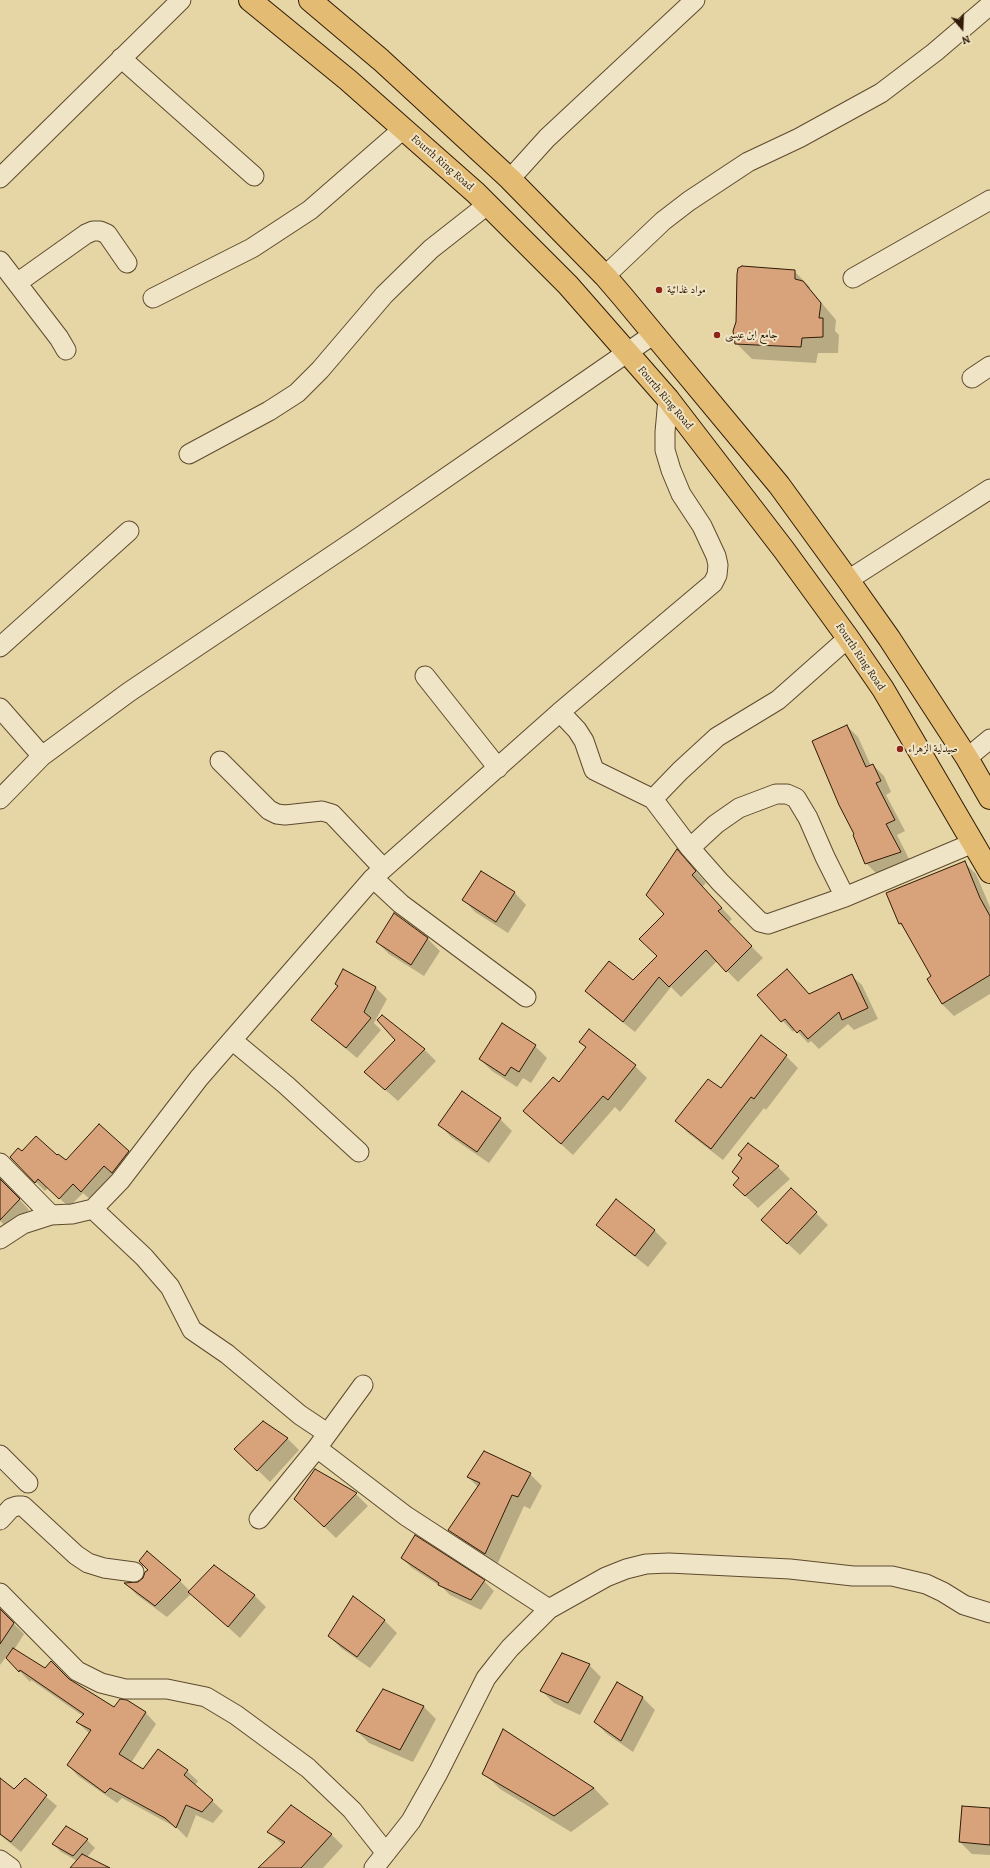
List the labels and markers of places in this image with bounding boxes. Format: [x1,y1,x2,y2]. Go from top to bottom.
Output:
place label: مواد غذائية [667,283,706,297]
marker: مواد غذائية [654,285,664,295]
place label: جامع ابن عيسى [725,328,778,342]
marker: جامع ابن عيسى [712,330,722,340]
place label: صيدلية الزهراء [908,742,958,756]
marker: صيدلية الزهراء [895,744,905,754]

